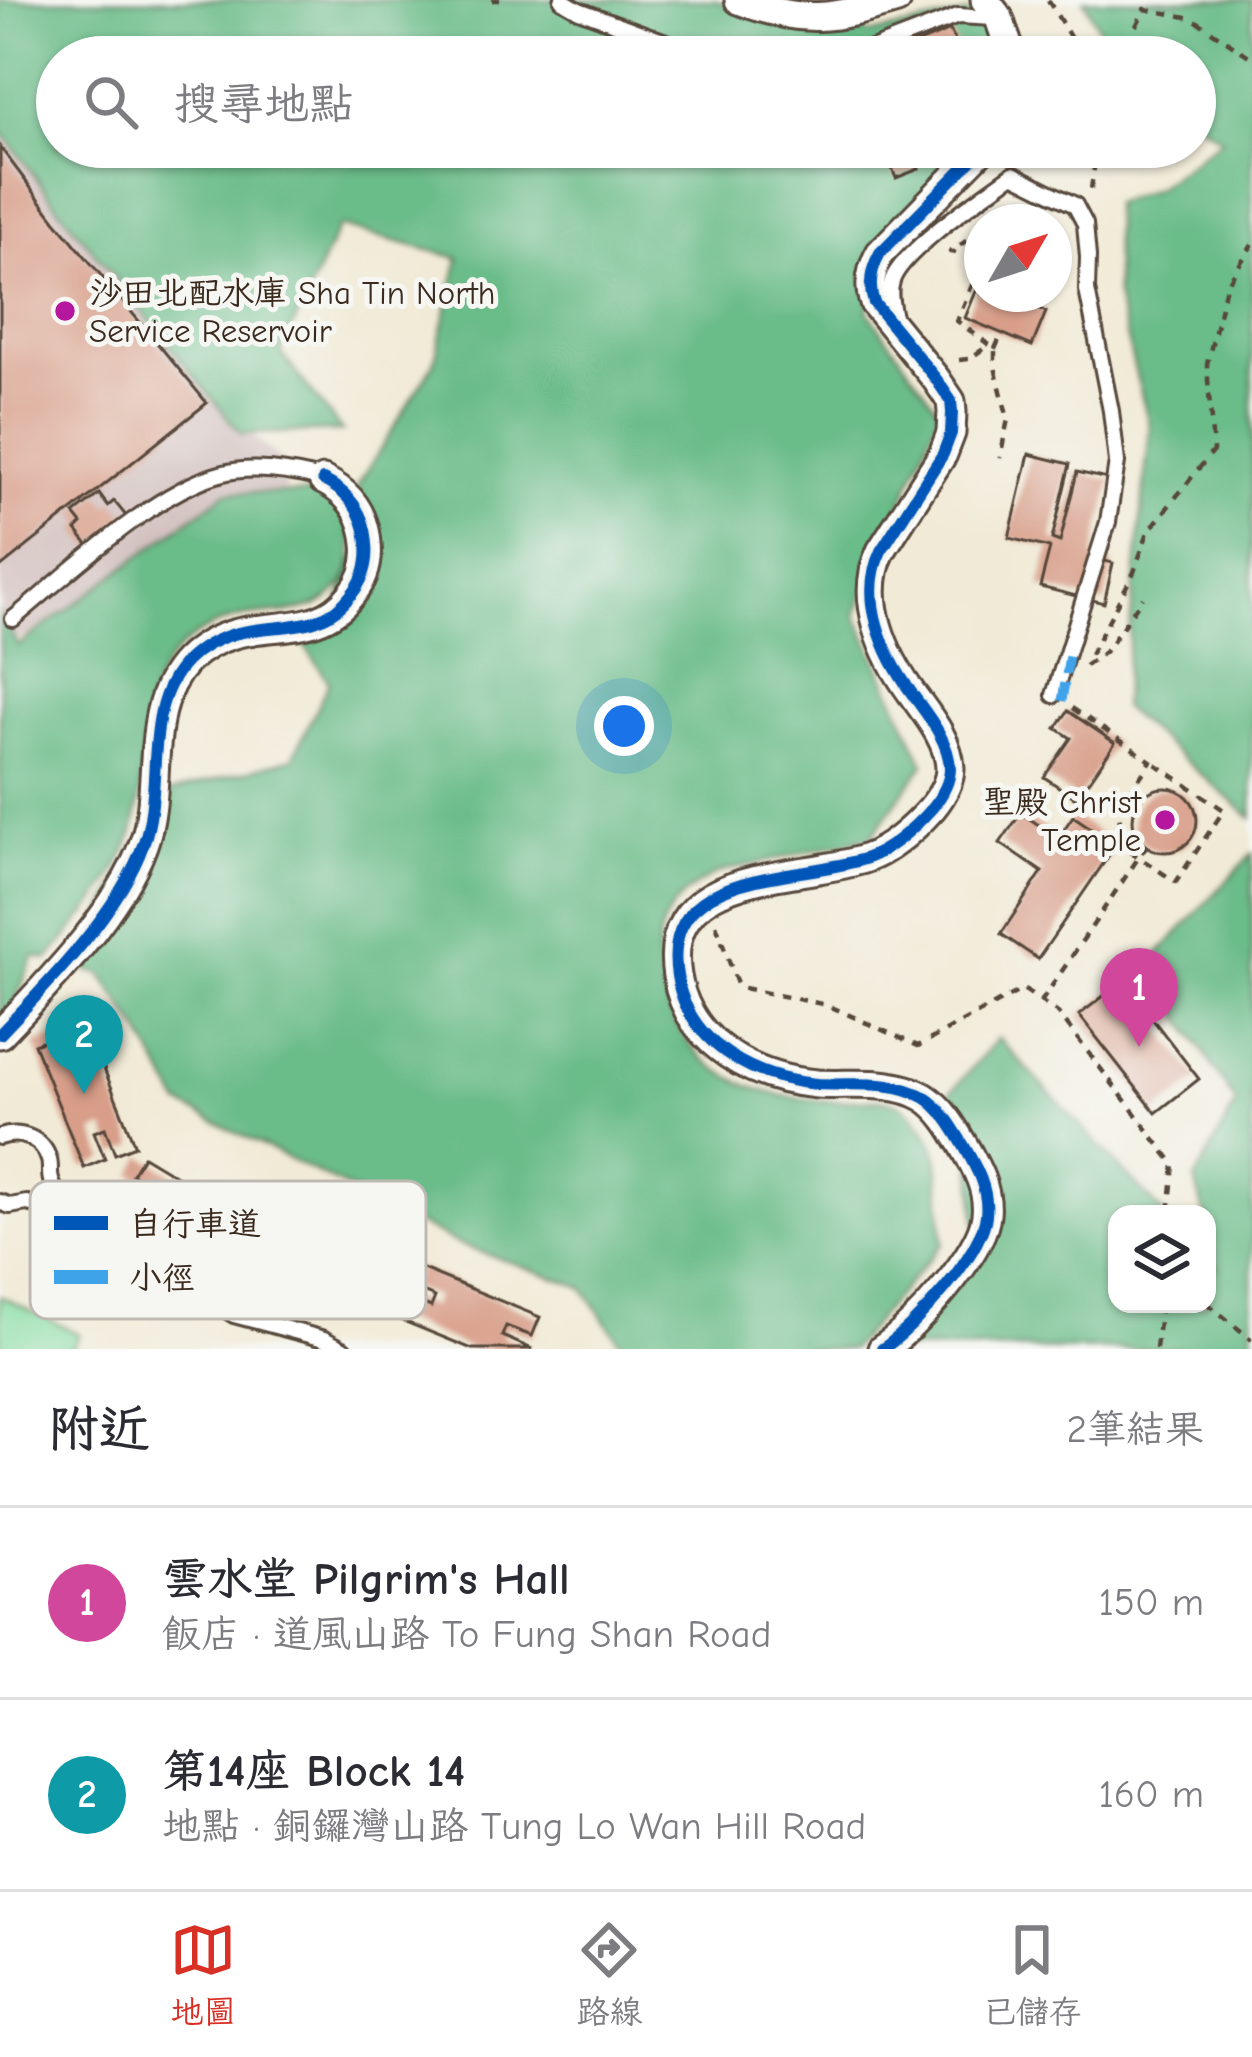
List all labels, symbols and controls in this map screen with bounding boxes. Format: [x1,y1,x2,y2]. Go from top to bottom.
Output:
search box [36,36,1216,168]
icon: search [78,69,144,135]
text: 搜尋地點 [174,78,354,130]
north arrow [964,204,1072,312]
place label: 沙田北配水庫 Sha Tin North Service Reservoir [89,274,495,350]
marker: 沙田北配水庫 Sha Tin North Service Reservoir [52,298,78,324]
your location [594,696,654,756]
place label: 聖殿 Christ Temple [982,783,1143,859]
marker: 聖殿 Christ Temple [1152,807,1178,833]
pin: 1 [1100,948,1178,1047]
pin: 2 [45,995,123,1094]
legend [30,1181,426,1319]
text: 自行車道 [129,1205,261,1243]
map controls [1108,1205,1216,1313]
button: layers [1108,1205,1216,1313]
text: 小徑 [129,1259,195,1297]
text: 附近 [48,1400,150,1459]
text: 2筆結果 [1067,1407,1204,1452]
text: 雲水堂 Pilgrim's Hall [162,1553,570,1605]
text: 1 [79,1580,95,1625]
text: 150 m [1098,1580,1204,1625]
text: 飯店 · 道風山路 To Fung Shan Road [162,1612,771,1657]
text: 第14座 Block 14 [162,1745,465,1797]
text: 2 [77,1772,97,1817]
text: 160 m [1098,1772,1204,1817]
text: 地點 · 銅鑼灣山路 Tung Lo Wan Hill Road [162,1804,866,1849]
tab: 地圖 [170,1917,236,2032]
tab: 路線 [576,1917,642,2032]
tab: 已儲存 [983,1917,1082,2032]

